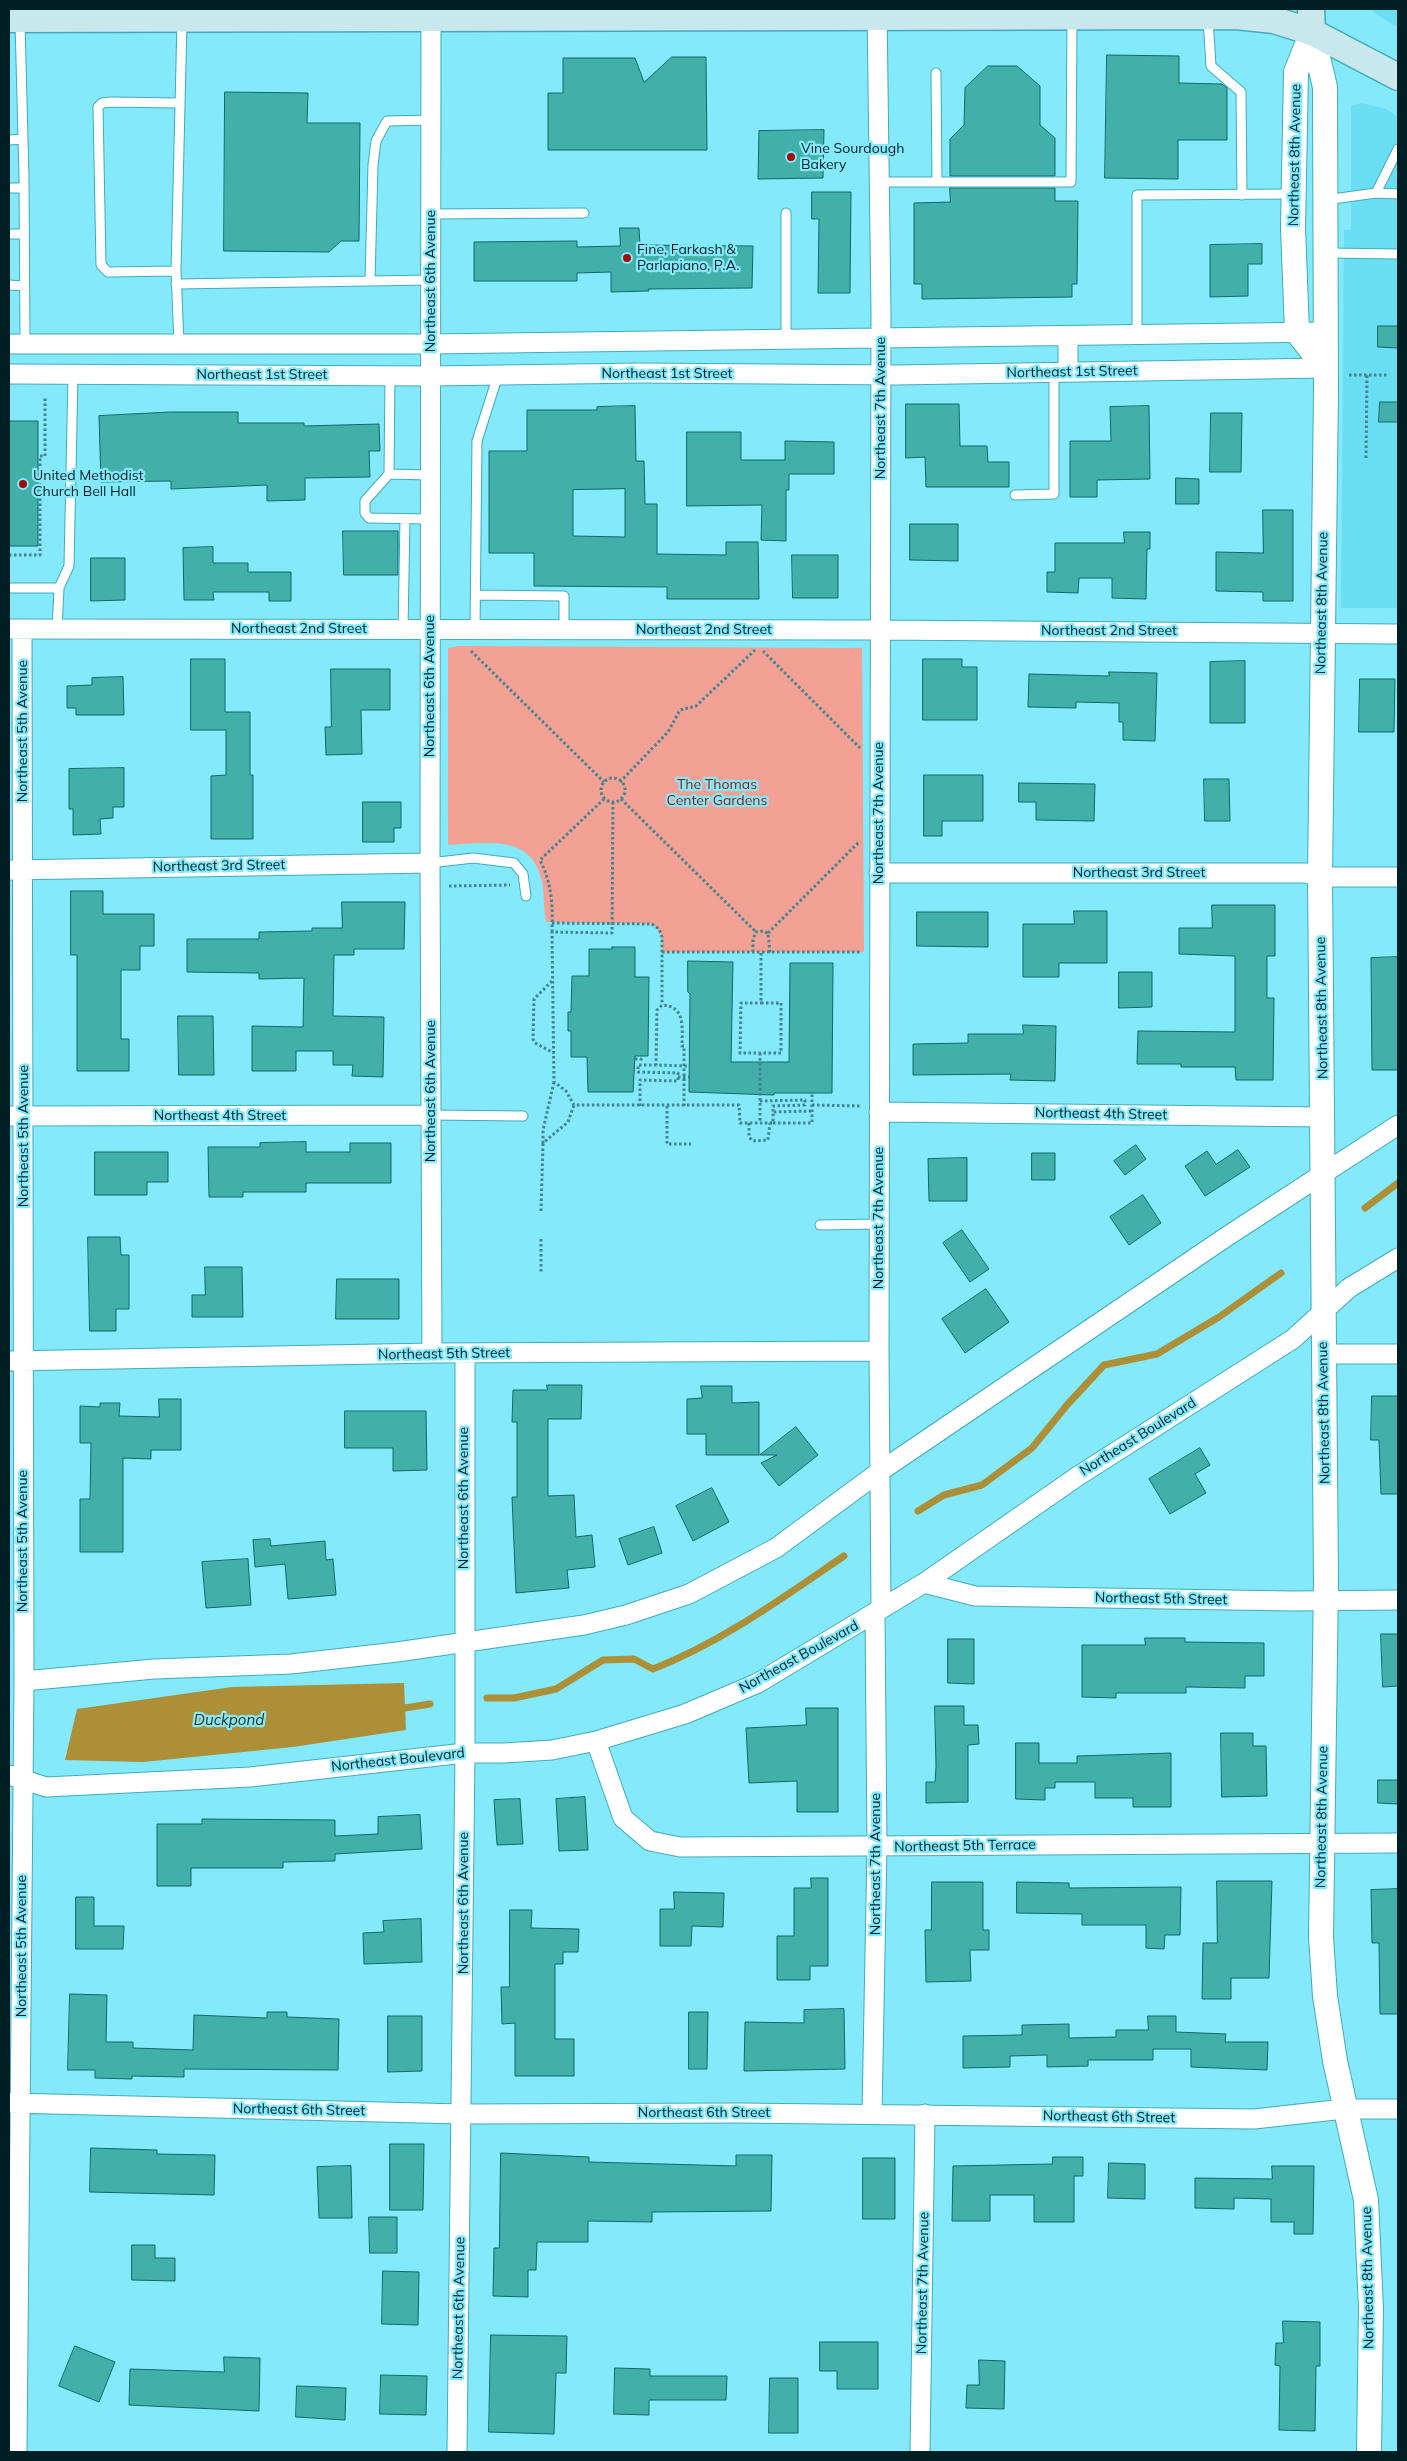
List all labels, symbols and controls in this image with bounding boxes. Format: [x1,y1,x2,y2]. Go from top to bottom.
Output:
street label: Northeast 8th Avenue [1285,84,1305,226]
place label: Vine Sourdough Bakery [801,141,904,174]
marker: Vine Sourdough Bakery [785,151,797,163]
street label: Northeast 6th Avenue [423,210,439,352]
place label: Fine, Farkash & Parlapiano, P.A. [637,242,739,274]
marker: Fine, Farkash & Parlapiano, P.A. [621,252,633,264]
street label: Northeast 7th Avenue [873,337,889,479]
street label: Northeast 1st Street [1006,362,1138,382]
street label: Northeast 1st Street [602,366,732,382]
street label: Northeast 1st Street [197,367,327,383]
place label: United Methodist Church Bell Hall [33,468,143,501]
marker: United Methodist Church Bell Hall [17,478,29,490]
street label: Northeast 8th Avenue [1312,532,1332,674]
street label: Northeast 6th Avenue [422,615,438,757]
street label: Northeast 2nd Street [231,621,367,637]
street label: Northeast 2nd Street [636,622,772,638]
street label: Northeast 2nd Street [1041,623,1177,639]
street label: Northeast 5th Avenue [15,660,31,802]
street label: Northeast 7th Avenue [871,742,887,884]
park label: The Thomas Center Gardens [667,777,767,810]
street label: Northeast 3rd Street [153,856,285,876]
street label: Northeast 3rd Street [1073,865,1205,881]
street label: Northeast 8th Avenue [1312,937,1332,1079]
street label: Northeast 6th Avenue [423,1020,439,1162]
street label: Northeast 5th Avenue [16,1065,32,1207]
street label: Northeast 4th Street [1035,1104,1167,1124]
street label: Northeast 4th Street [154,1108,286,1124]
street label: Northeast 7th Avenue [871,1147,887,1289]
street label: Northeast 8th Avenue [1314,1342,1334,1484]
street label: Northeast 5th Street [378,1344,510,1364]
street label: Northeast Boulevard [1077,1394,1199,1480]
street label: Northeast 6th Avenue [456,1427,472,1569]
street label: Northeast 5th Avenue [15,1470,31,1612]
street label: Northeast 5th Street [1095,1589,1227,1609]
street label: Northeast Boulevard [736,1617,862,1697]
water label: Duckpond [194,1711,264,1729]
street label: Northeast Boulevard [330,1745,466,1775]
street label: Northeast 8th Avenue [1312,1746,1332,1888]
street label: Northeast 7th Avenue [868,1793,884,1935]
street label: Northeast 6th Avenue [456,1832,472,1974]
street label: Northeast 5th Terrace [894,1836,1036,1856]
street label: Northeast 5th Avenue [14,1875,30,2017]
street label: Northeast 6th Street [233,2100,365,2120]
street label: Northeast 6th Street [638,2105,770,2121]
street label: Northeast 6th Street [1043,2107,1175,2127]
street label: Northeast 8th Avenue [1358,2207,1378,2349]
street label: Northeast 7th Avenue [913,2212,933,2354]
street label: Northeast 6th Avenue [449,2237,469,2379]

